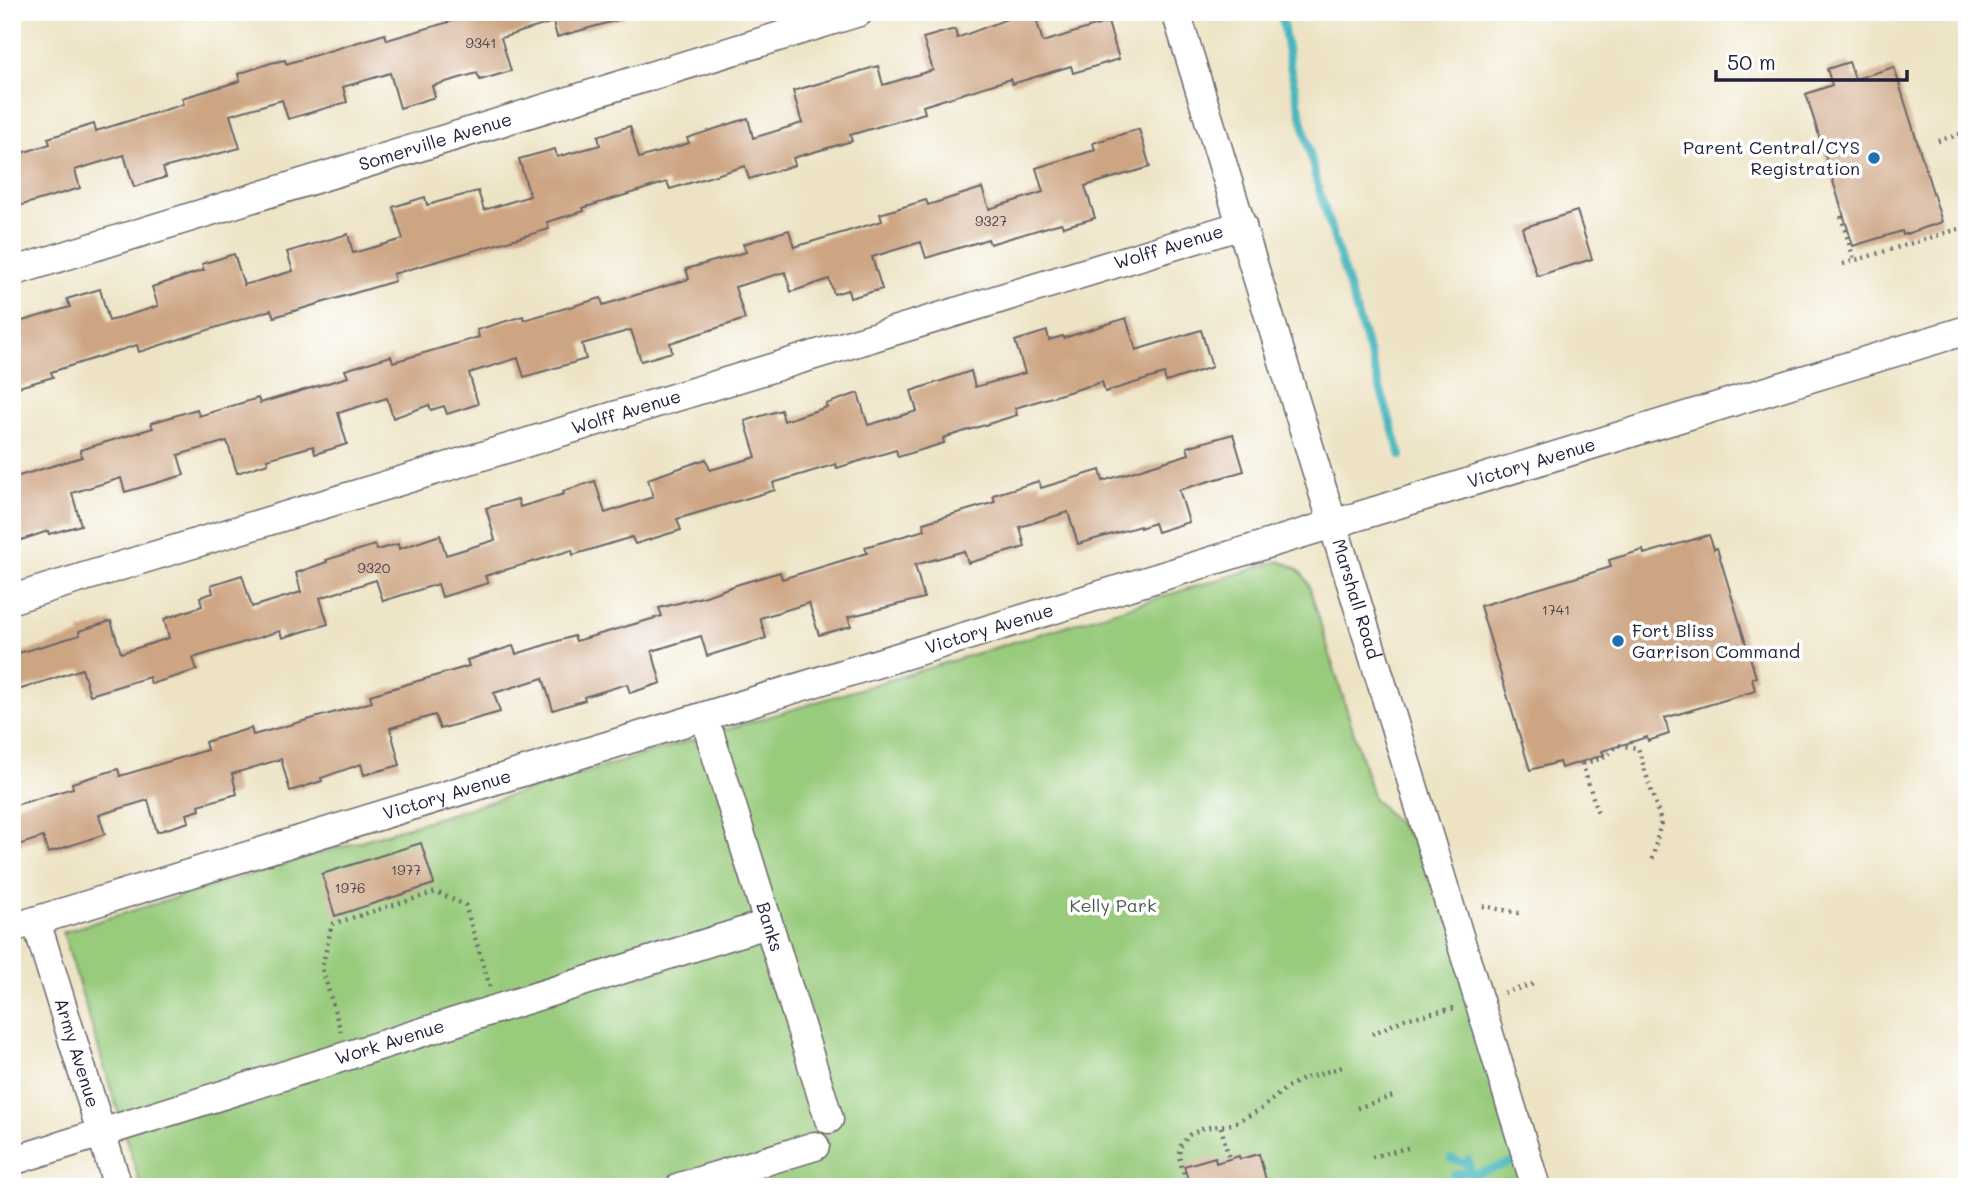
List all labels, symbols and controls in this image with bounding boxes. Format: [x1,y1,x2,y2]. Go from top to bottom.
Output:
house number: 9341 [466,33,496,52]
scale bar [1716,38,1907,82]
text: 50 m [1727,48,1776,75]
street label: Somerville Avenue [356,106,515,176]
place label: Parent Central/CYS Registration [1683,135,1860,180]
marker: Parent Central/CYS Registration [1866,150,1882,166]
house number: 9327 [975,211,1007,230]
street label: Wolff Avenue [1111,218,1226,274]
street label: Wolff Avenue [568,383,684,439]
street label: Victory Avenue [1464,431,1598,493]
street label: Marshall Road [1327,536,1387,662]
house number: 9320 [358,558,391,577]
street label: Victory Avenue [922,597,1056,659]
house number: 1741 [1542,600,1570,619]
place label: Fort Bliss Garrison Command [1632,618,1800,663]
marker: Fort Bliss Garrison Command [1610,633,1626,649]
street label: Victory Avenue [380,763,514,825]
house number: 1977 [391,860,421,879]
house number: 1976 [335,878,365,897]
park label: Kelly Park [1069,893,1157,917]
street label: Banks [751,899,789,954]
street label: Army Avenue [49,995,106,1110]
street label: Work Avenue [332,1013,447,1070]

